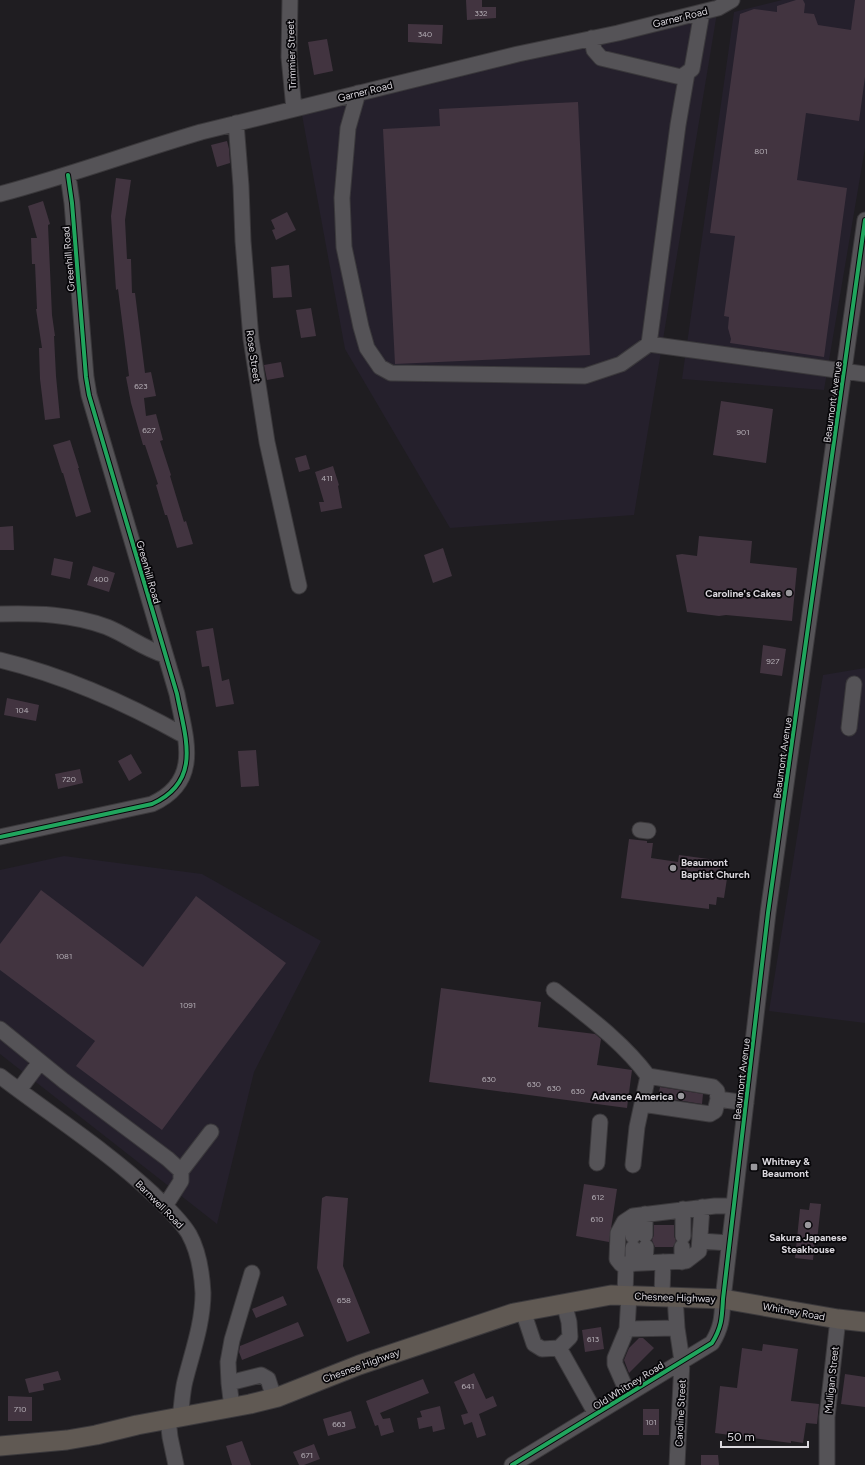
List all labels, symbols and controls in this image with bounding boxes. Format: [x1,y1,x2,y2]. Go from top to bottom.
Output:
street label: Garner Road [651,4,709,31]
house number: 332 [474,8,488,18]
street label: Trimmier Street [284,20,299,90]
house number: 340 [418,29,432,39]
street label: Garner Road [336,78,394,105]
house number: 801 [754,146,768,156]
street label: Greenhill Road [59,226,78,292]
street label: Rose Street [243,329,264,383]
street label: Beaumont Avenue [820,360,845,444]
house number: 623 [134,381,148,391]
house number: 627 [142,425,156,435]
house number: 901 [737,427,749,437]
house number: 411 [321,473,333,483]
street label: Greenhill Road [133,539,164,605]
house number: 400 [93,574,109,584]
place label: Caroline's Cakes [705,587,781,600]
marker: Caroline's Cakes [784,588,794,598]
house number: 927 [766,656,780,666]
house number: 104 [15,705,29,715]
street label: Beaumont Avenue [770,716,795,800]
house number: 720 [62,774,76,784]
place label: Beaumont Baptist Church [681,856,750,881]
marker: Beaumont Baptist Church [668,863,678,873]
house number: 1081 [56,951,72,961]
house number: 1091 [180,1000,196,1010]
street label: Beaumont Avenue [730,1037,753,1121]
house number: 630 [482,1074,496,1084]
house number: 630 [527,1079,541,1089]
house number: 630 [547,1083,561,1093]
house number: 630 [571,1086,585,1096]
place label: Advance America [592,1090,673,1103]
marker: Advance America [676,1091,686,1101]
place label: Whitney & Beaumont [762,1155,810,1180]
marker: Whitney & Beaumont [749,1162,759,1172]
street label: Barnwell Road [133,1177,187,1231]
house number: 612 [592,1192,604,1202]
house number: 610 [591,1214,603,1224]
marker: Sakura Japanese Steakhouse [803,1220,813,1230]
place label: Sakura Japanese Steakhouse [769,1231,847,1256]
street label: Chesnee Highway [634,1290,716,1305]
house number: 658 [337,1295,351,1305]
street label: Whitney Road [762,1300,826,1323]
house number: 613 [587,1334,599,1344]
street label: Chesnee Highway [321,1345,402,1385]
street label: Mulligan Street [821,1345,842,1414]
street label: Old Whitney Road [590,1358,666,1412]
street label: Caroline Street [672,1379,689,1447]
house number: 641 [462,1381,474,1391]
house number: 710 [14,1404,26,1414]
house number: 101 [645,1417,657,1427]
house number: 663 [332,1419,346,1429]
scale bar [721,1423,808,1449]
text: 50 m [727,1430,755,1444]
house number: 671 [301,1450,313,1460]

